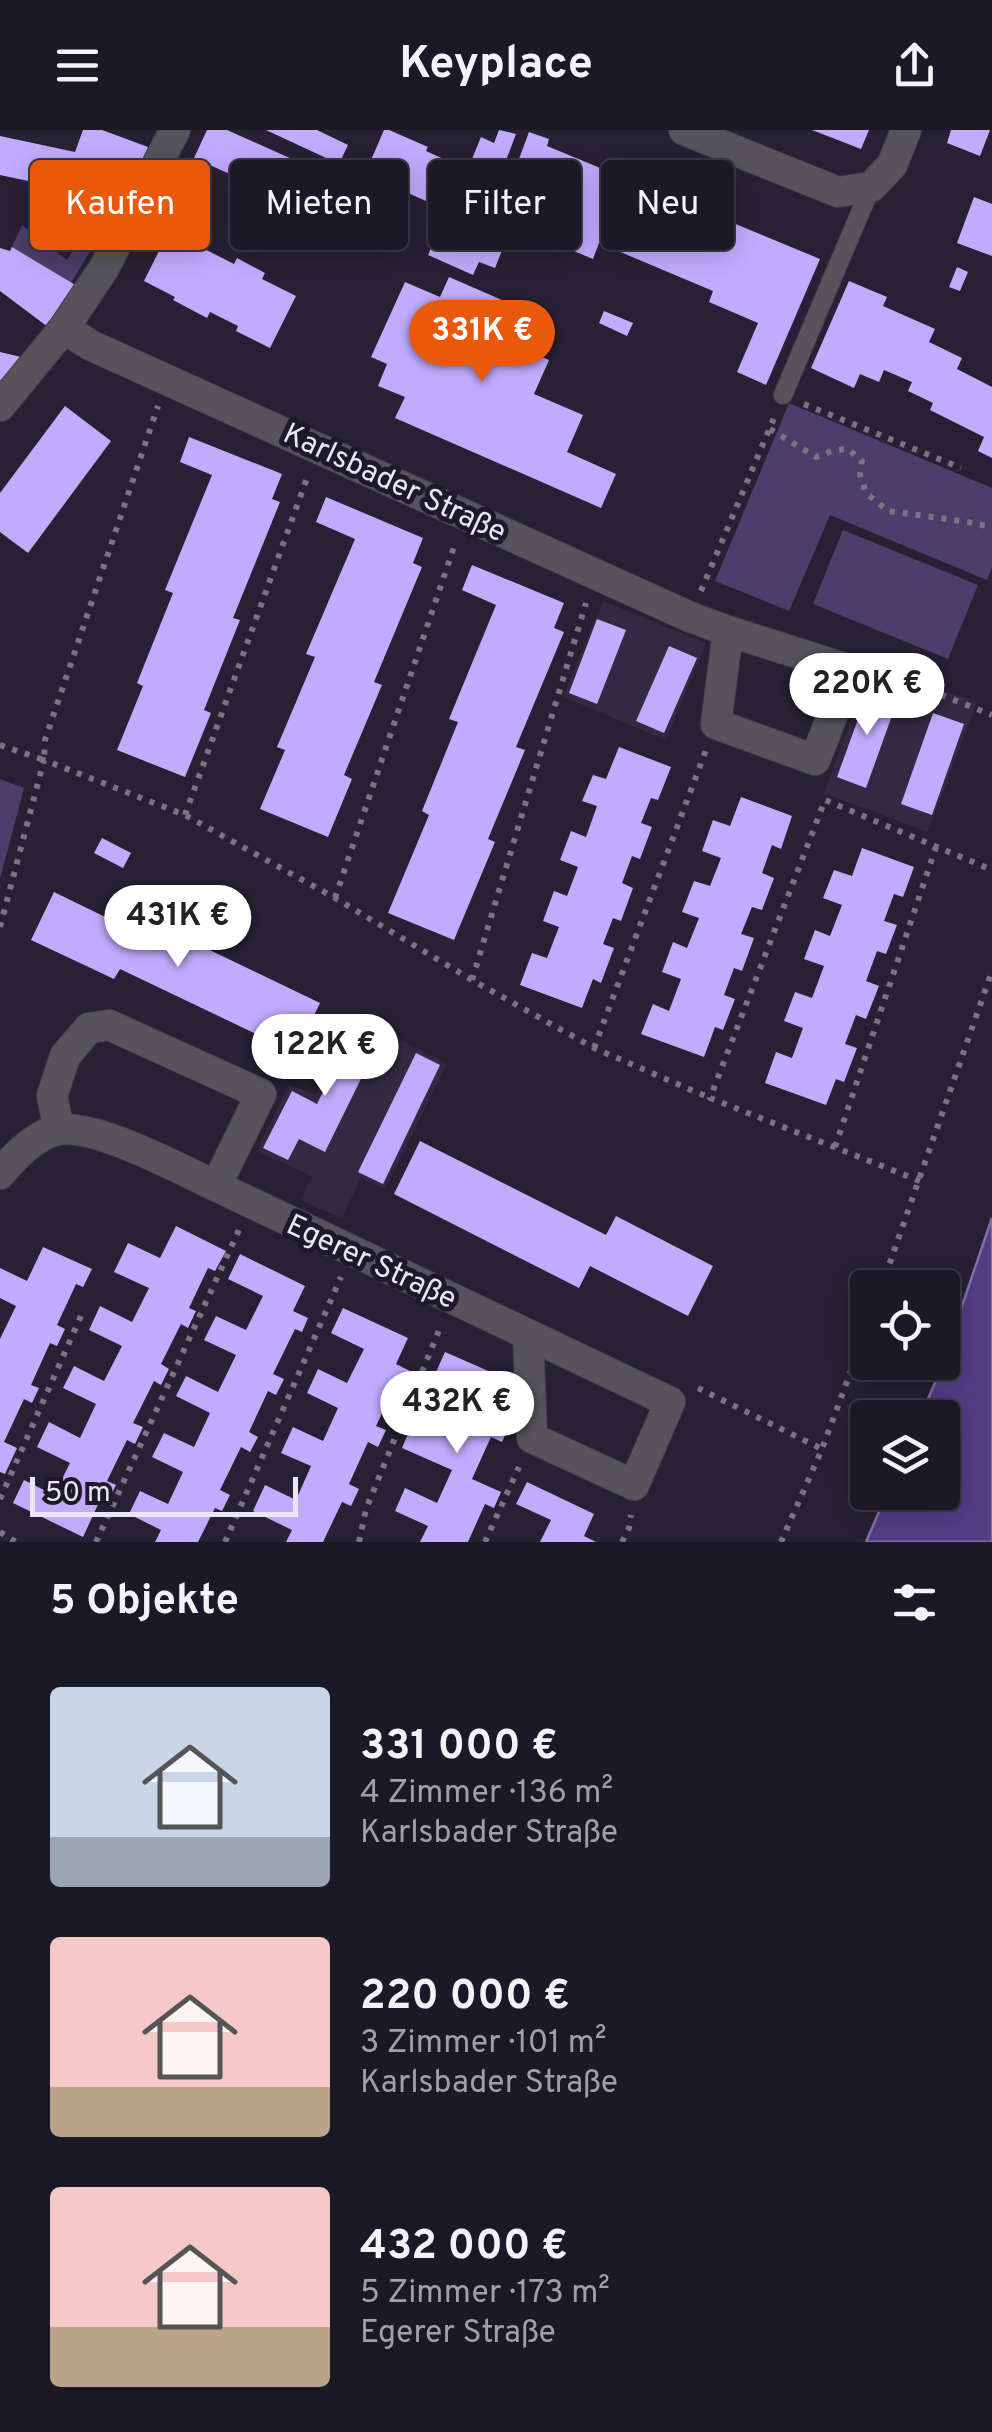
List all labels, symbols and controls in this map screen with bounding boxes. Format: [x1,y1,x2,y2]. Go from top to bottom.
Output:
text: Keyplace [399,37,593,94]
icon: menu [50,38,105,93]
icon: share [887,38,942,93]
chip: Kaufen [30,160,210,250]
chip: Mieten [230,160,408,250]
chip: Filter [428,160,581,250]
chip: Neu [601,160,734,250]
pin: 331K € [401,300,563,385]
text: 331K € [431,312,533,352]
street label: Karlsbader Straße [277,416,511,552]
pin: 220K € [786,653,948,738]
text: 220K € [811,665,923,705]
pin: 431K € [97,885,259,970]
text: 431K € [126,897,230,937]
pin: 122K € [244,1014,406,1099]
text: 122K € [274,1026,376,1066]
street label: Egerer Straße [280,1208,462,1319]
map controls [850,1270,960,1510]
button: locate [850,1270,960,1380]
pin: 432K € [376,1371,538,1456]
text: 432K € [402,1383,512,1423]
button: layers [850,1400,960,1510]
scale bar [30,1472,298,1516]
text: 50 m [45,1476,111,1512]
icon: filters [887,1575,942,1630]
text: 5 Objekte [50,1576,239,1629]
text: 331 000 € [360,1721,558,1774]
icon: home [130,1727,250,1847]
text: 4 Zimmer · 136 m² [360,1774,613,1814]
text: Karlsbader Straße [360,1814,618,1854]
text: 220 000 € [360,1971,570,2024]
icon: home [130,1977,250,2097]
text: 3 Zimmer · 101 m² [360,2024,606,2064]
text: Karlsbader Straße [360,2064,618,2104]
text: 432 000 € [360,2221,568,2274]
icon: home [130,2227,250,2347]
text: 5 Zimmer · 173 m² [360,2274,610,2314]
text: Egerer Straße [360,2314,556,2354]

